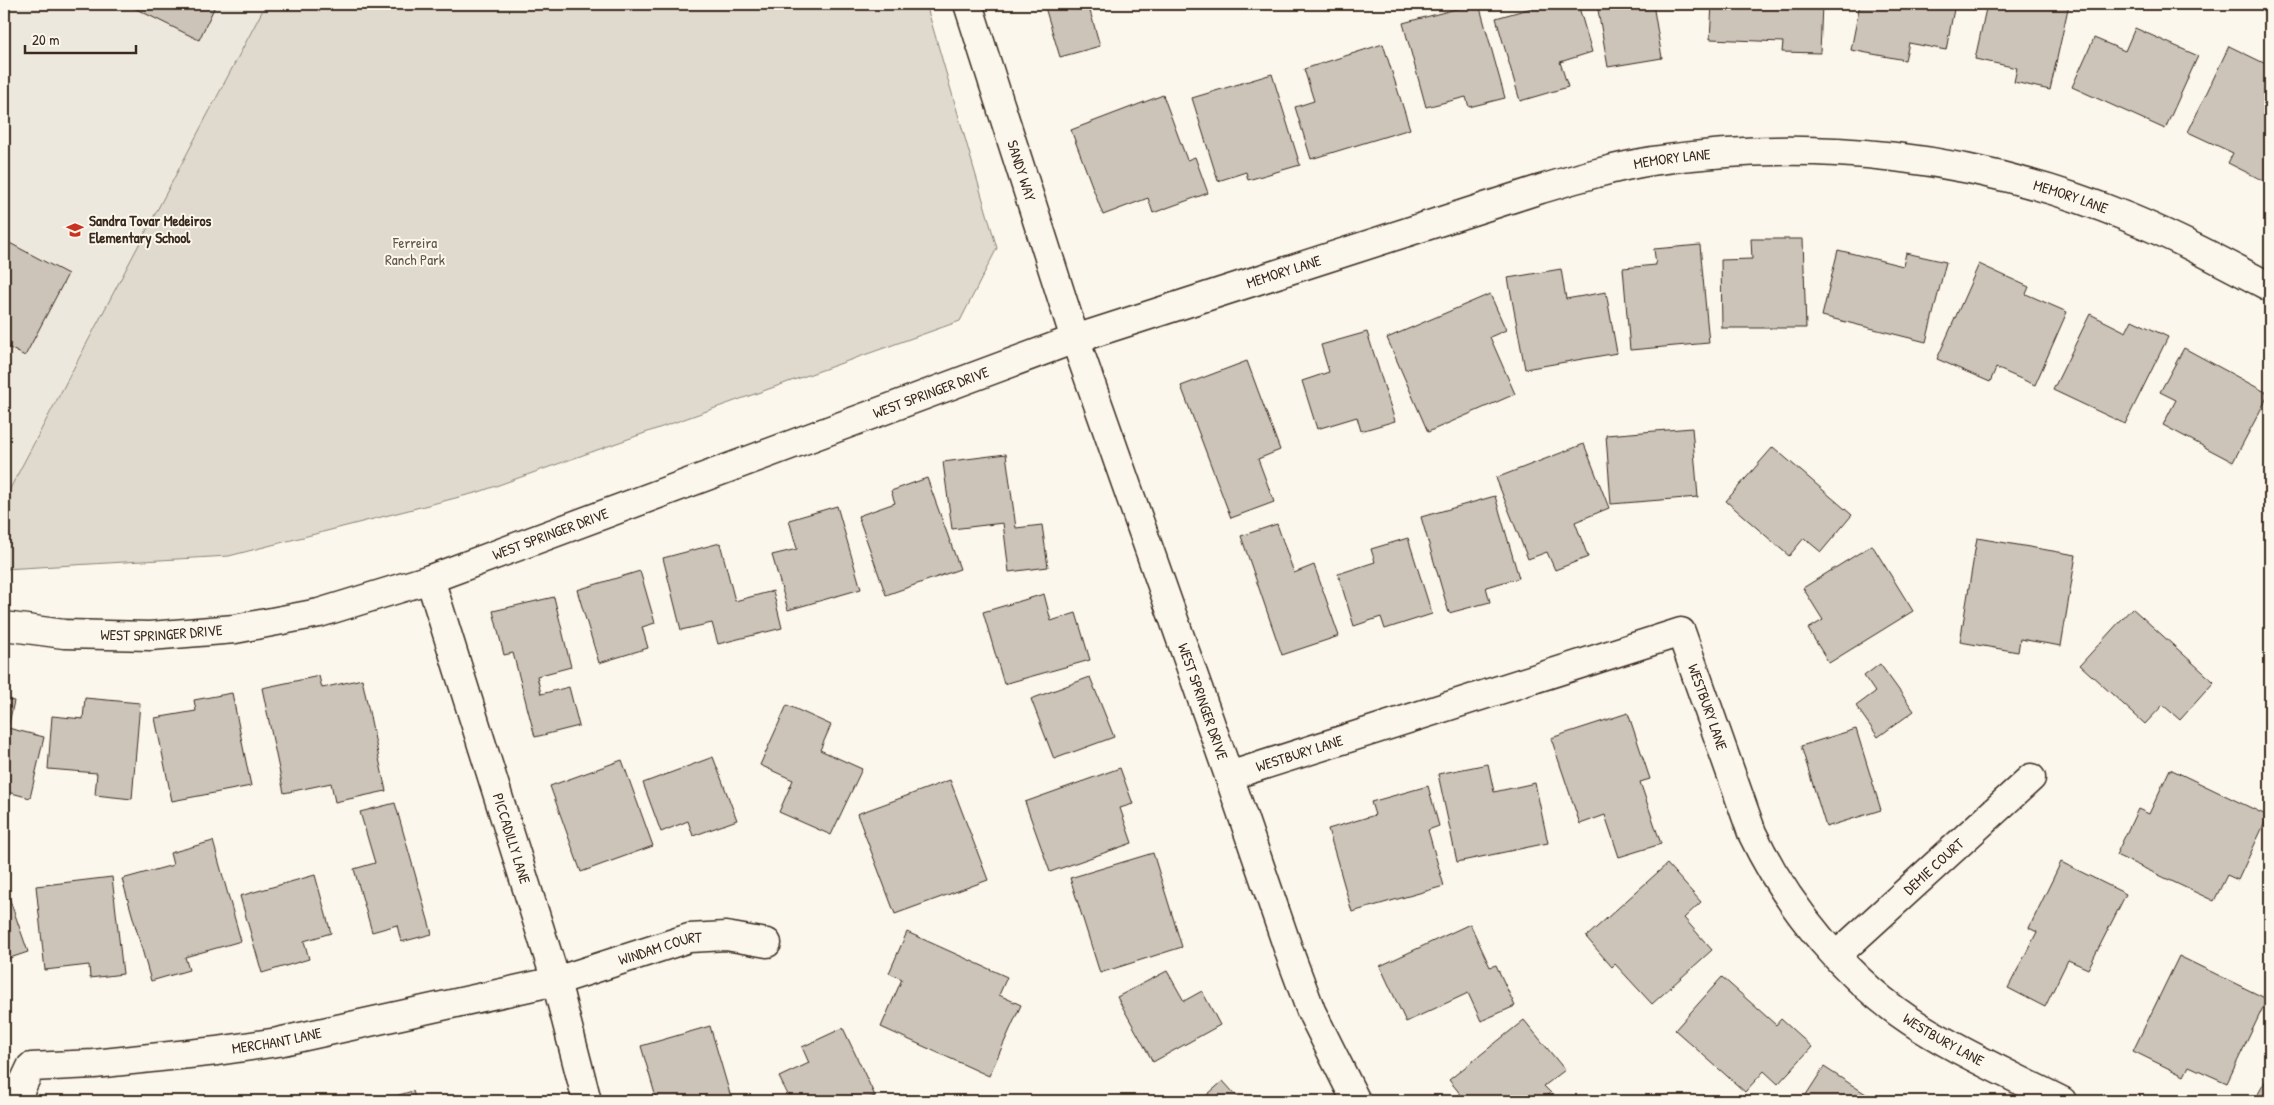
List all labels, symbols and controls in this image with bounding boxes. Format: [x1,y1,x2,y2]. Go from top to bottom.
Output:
scale bar [25,22,136,54]
text: 20 m [32,29,59,50]
street label: SANDY WAY [1002,138,1041,204]
street label: MEMORY LANE [1632,143,1712,174]
street label: MEMORY LANE [2031,174,2112,219]
place label: Sandra Tovar Medeiros Elementary School [89,210,212,249]
school or university icon: Sandra Tovar Medeiros Elementary School [65,220,85,240]
park label: Ferreira Ranch Park [385,232,445,270]
street label: MEMORY LANE [1244,249,1324,293]
street label: WEST SPRINGER DRIVE [870,361,992,423]
street label: WEST SPRINGER DRIVE [489,502,612,565]
street label: WEST SPRINGER DRIVE [100,619,224,646]
street label: WEST SPRINGER DRIVE [1173,640,1234,763]
street label: WESTBURY LANE [1683,661,1733,753]
street label: WESTBURY LANE [1253,729,1346,777]
street label: PICCADILLY LANE [488,790,536,887]
street label: DEMIE COURT [1899,833,1969,899]
street label: WINDAM COURT [616,926,703,970]
street label: WESTBURY LANE [1899,1008,1988,1071]
street label: MERCHANT LANE [230,1022,324,1059]

